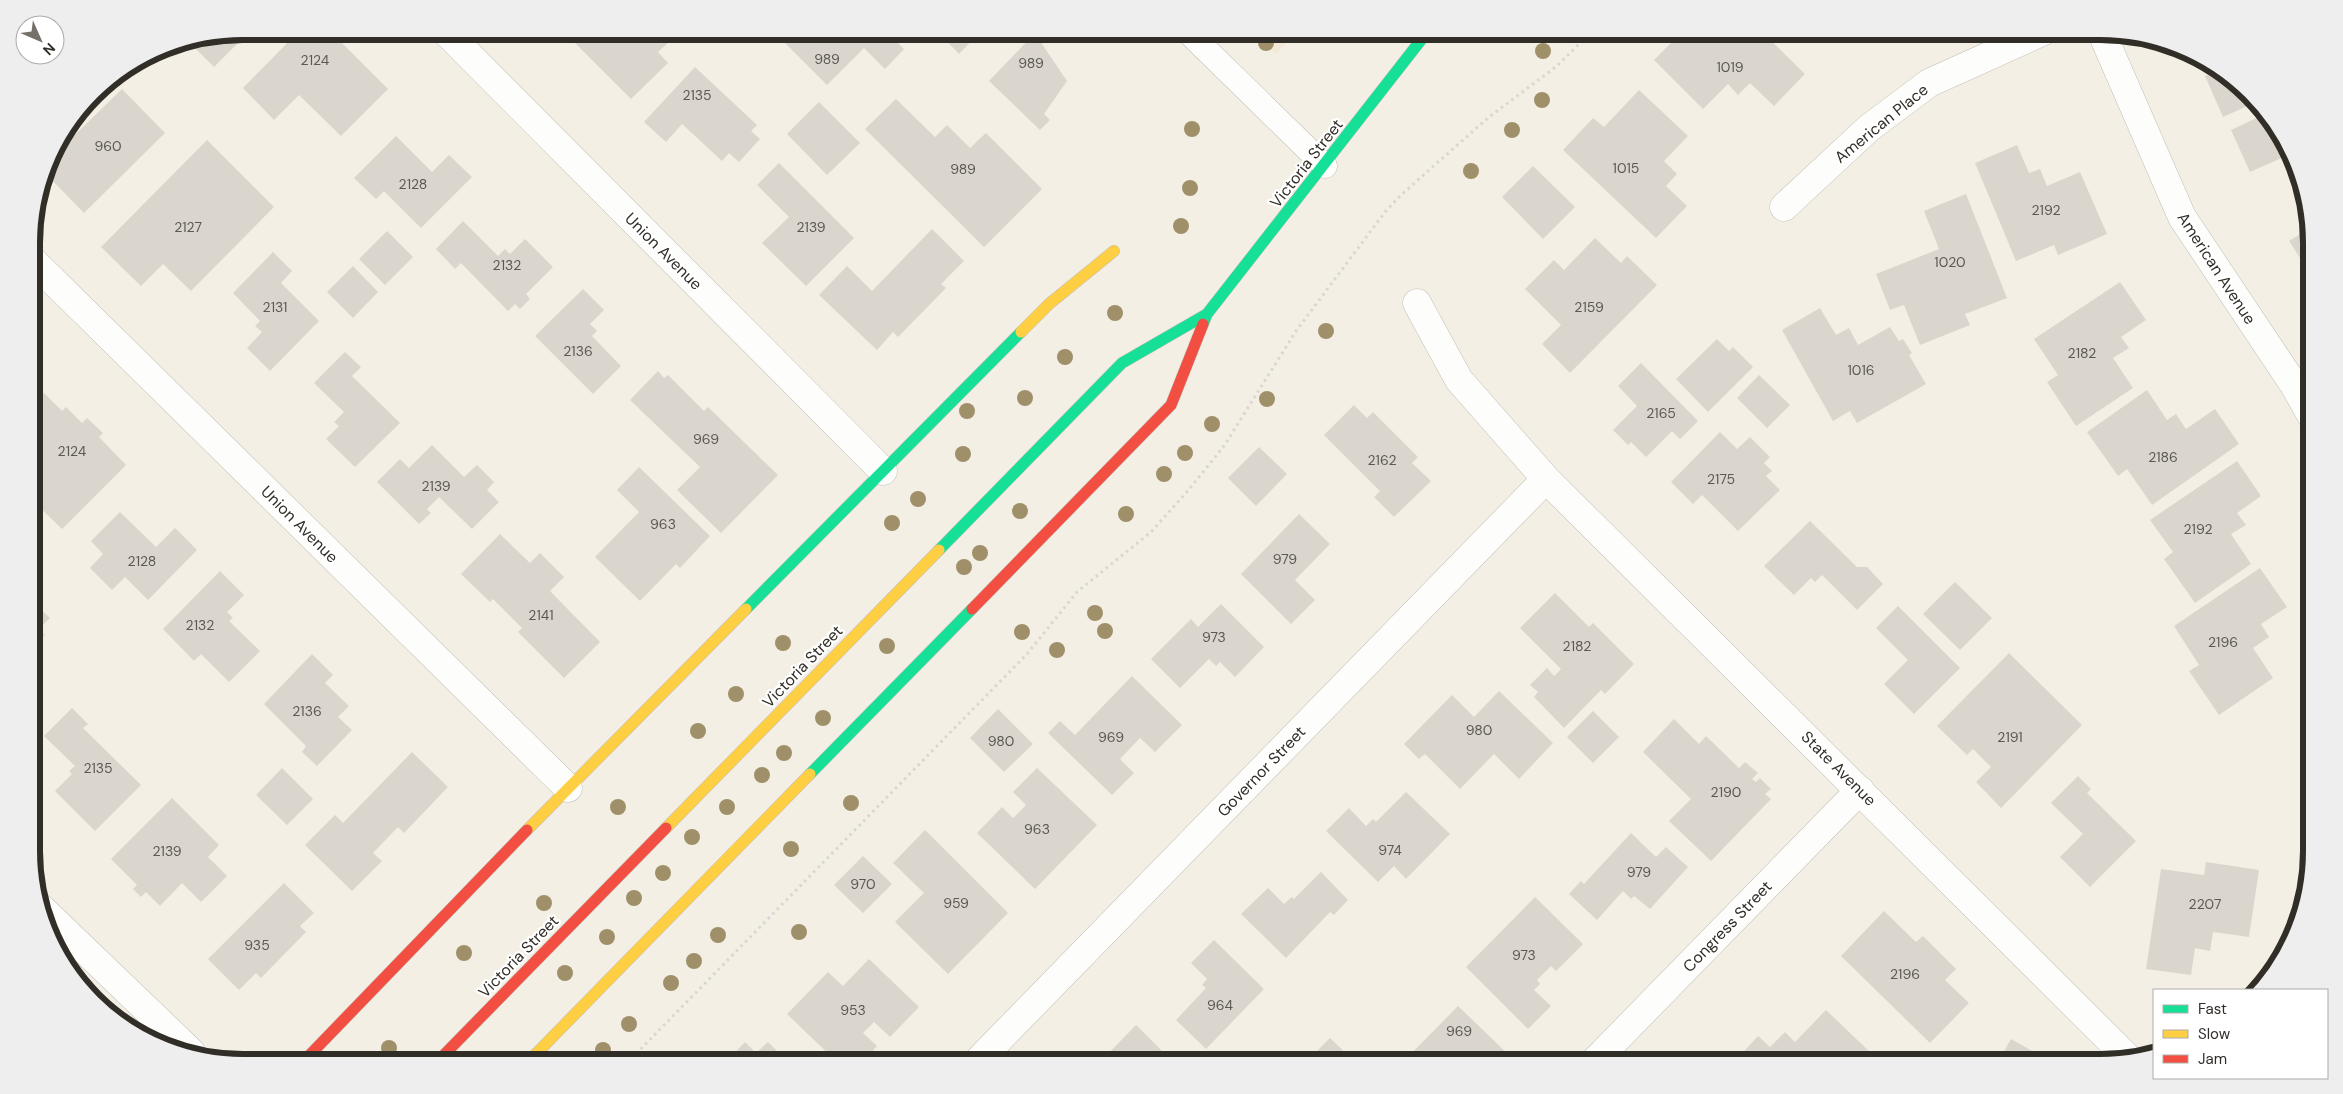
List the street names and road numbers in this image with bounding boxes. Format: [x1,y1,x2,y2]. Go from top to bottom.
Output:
street label: American Place [1830,79,1933,168]
street label: Victoria Street [1265,115,1348,212]
street label: Union Avenue [621,208,707,294]
street label: American Avenue [2173,208,2261,328]
street label: Union Avenue [257,481,343,567]
street label: Victoria Street [758,621,847,712]
street label: Governor Street [1213,721,1310,821]
street label: State Avenue [1797,726,1881,810]
street label: Congress Street [1678,876,1776,977]
street label: Victoria Street [474,911,563,1002]

